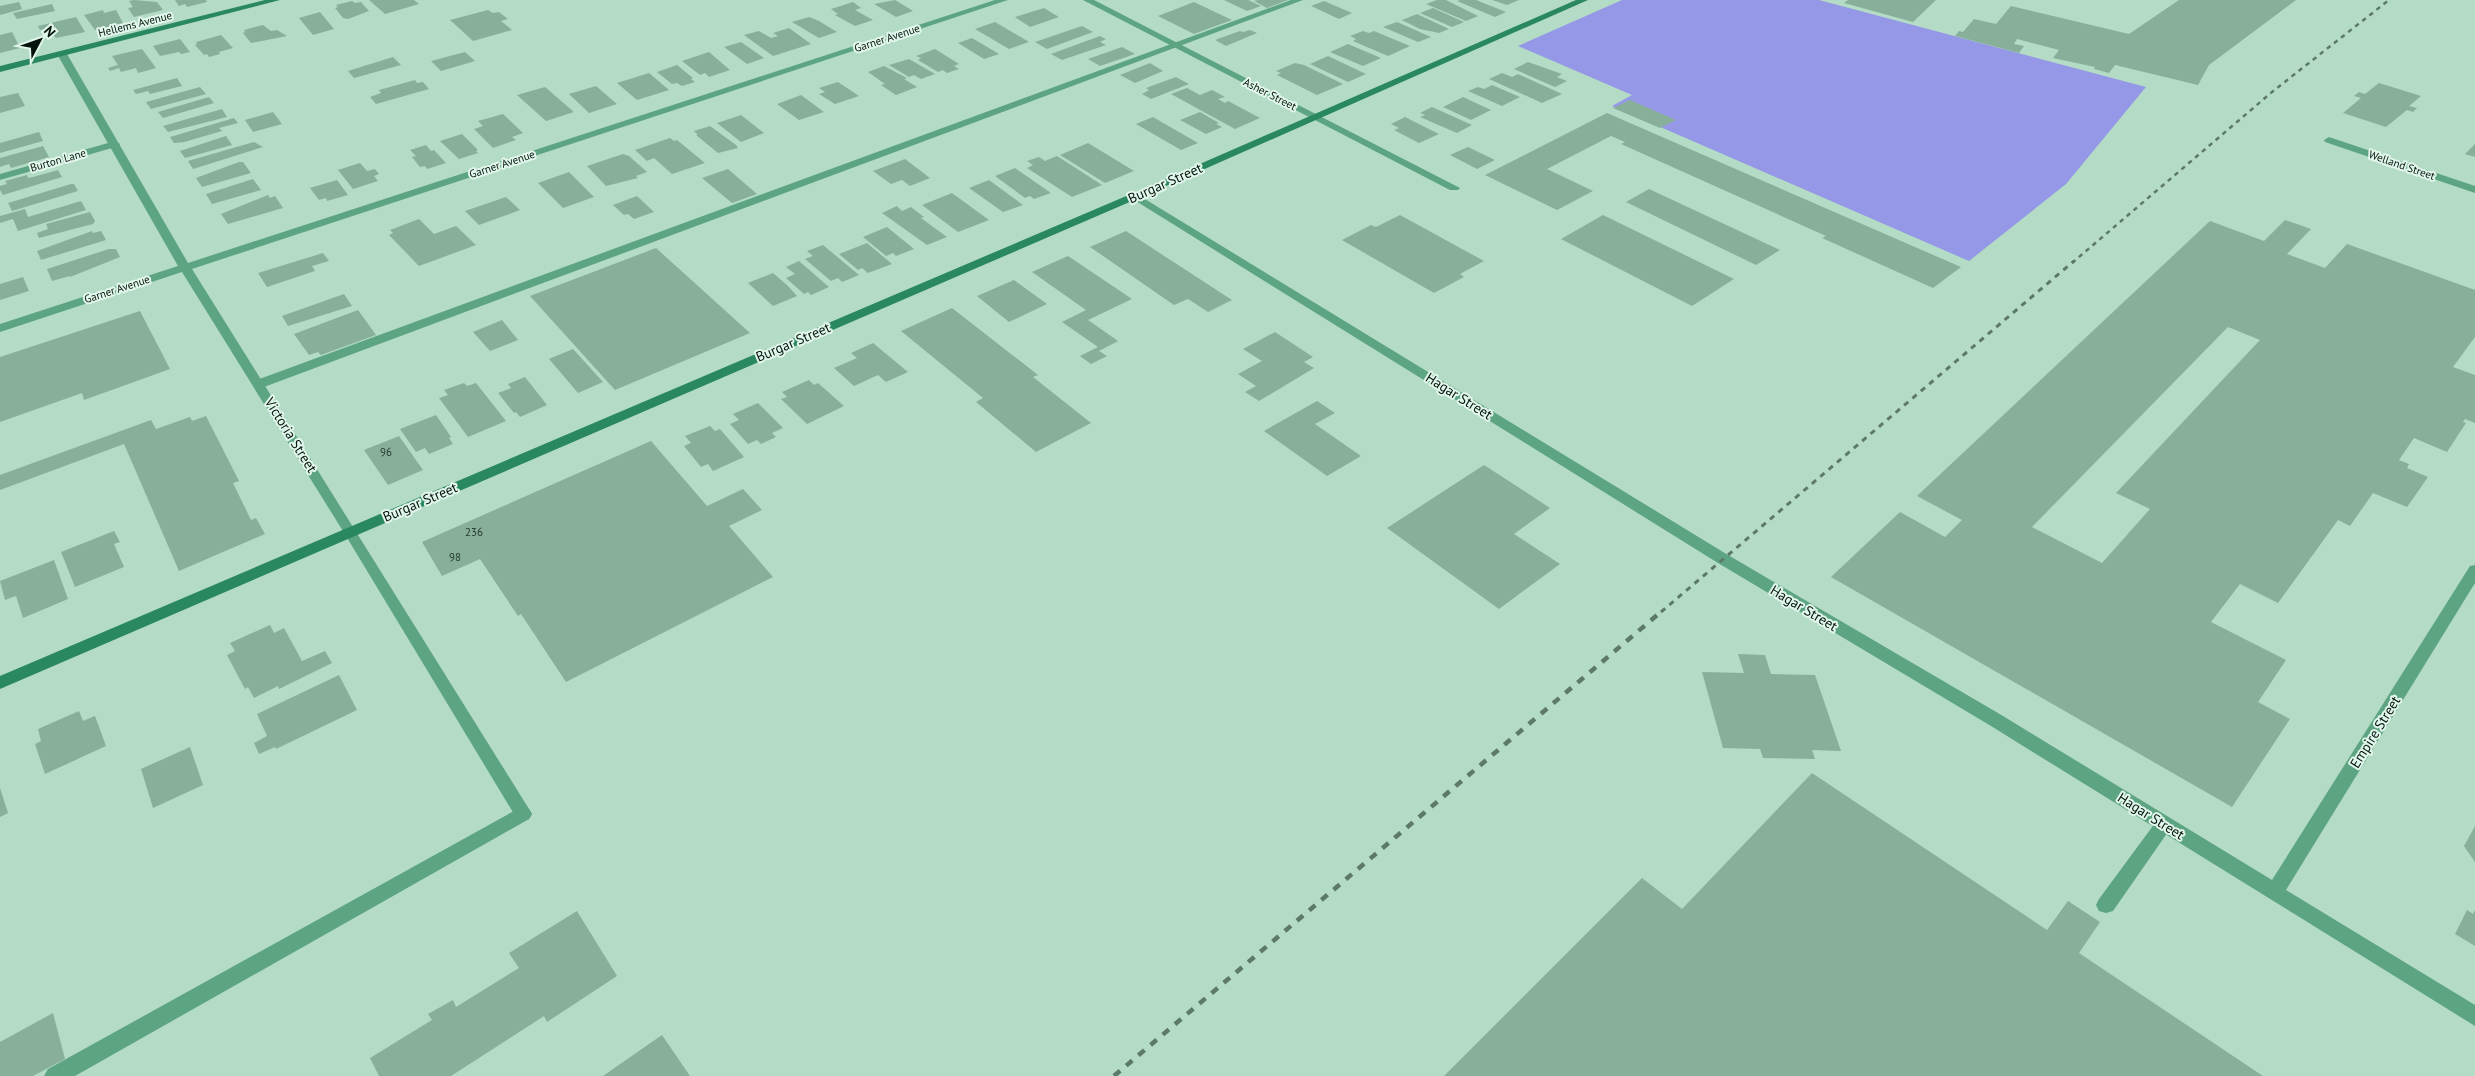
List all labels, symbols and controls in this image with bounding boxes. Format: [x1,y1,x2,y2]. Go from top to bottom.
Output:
street label: Hellems Avenue [97,8,174,40]
north arrow [15,15,65,65]
street label: Garner Avenue [852,21,922,55]
text: N [40,22,60,41]
street label: Asher Street [1241,75,1299,113]
street label: Burton Lane [28,145,88,175]
street label: Garner Avenue [467,147,537,181]
street label: Welland Street [2367,147,2437,183]
street label: Burgar Street [1125,159,1205,207]
street label: Garner Avenue [82,272,152,306]
street label: Burgar Street [753,318,833,366]
street label: Hagar Street [1422,368,1496,424]
street label: Victoria Street [260,393,321,476]
house number: 96 [380,445,392,459]
street label: Burgar Street [380,478,460,526]
house number: 236 [465,525,483,539]
house number: 98 [449,550,461,564]
street label: Hagar Street [1767,581,1841,635]
street label: Empire Street [2346,692,2404,771]
street label: Hagar Street [2114,788,2188,844]

